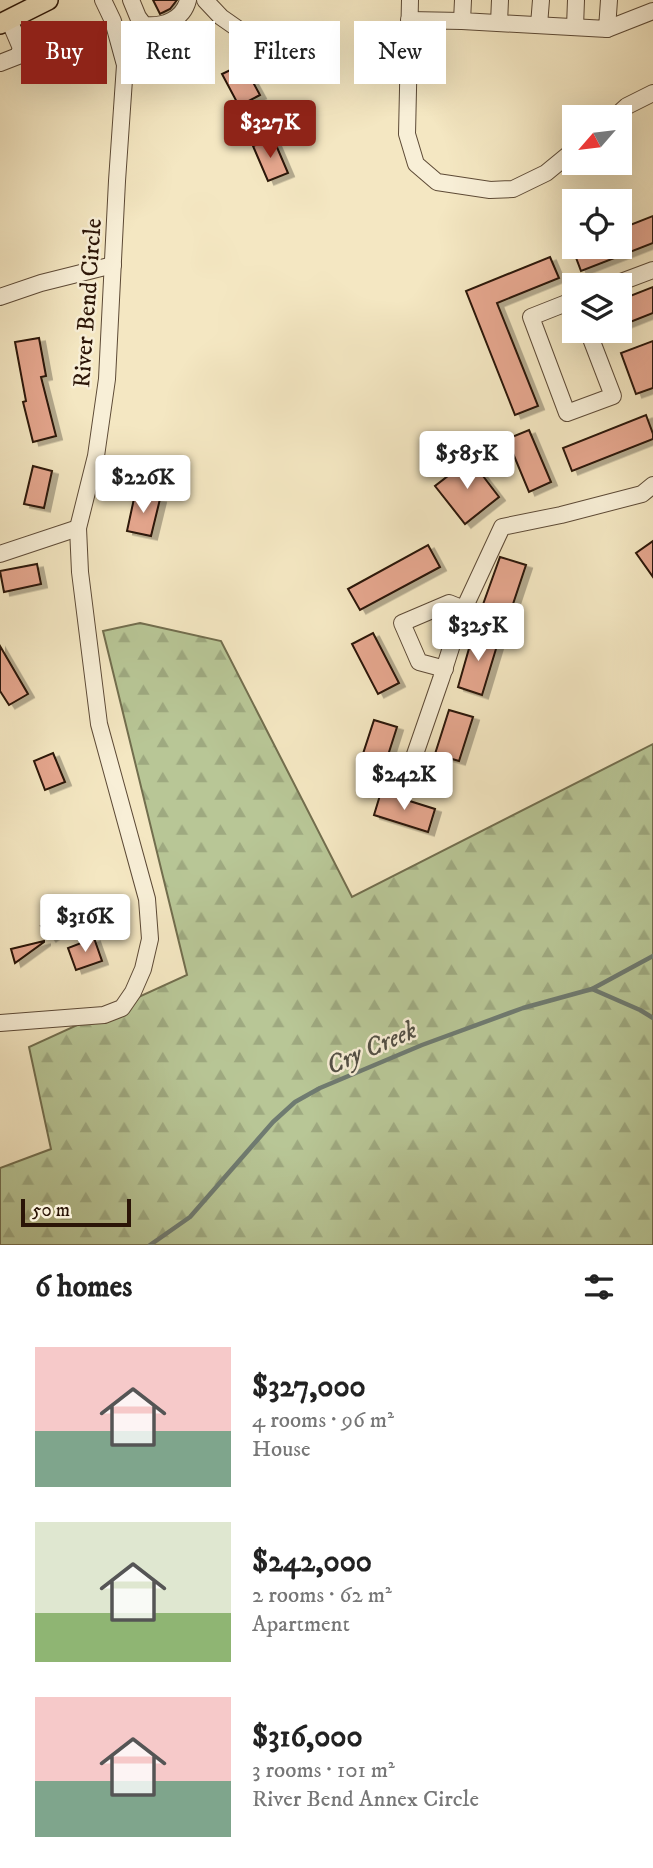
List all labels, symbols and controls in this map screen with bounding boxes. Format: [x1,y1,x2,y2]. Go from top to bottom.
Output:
chip: Buy [21,21,107,84]
chip: Rent [121,21,215,84]
chip: Filters [229,21,340,84]
chip: New [354,21,446,84]
pin: $327K [221,100,319,160]
north arrow [562,105,632,175]
map controls [562,105,632,343]
text: $327K [240,108,300,137]
button: locate [562,189,632,259]
street label: River Bend Circle [67,217,109,389]
button: layers [562,273,632,343]
pin: $585K [418,432,516,491]
text: $585K [435,439,499,468]
pin: $226K [94,456,192,515]
text: $226K [111,463,175,492]
pin: $325K [429,604,527,663]
text: $325K [448,611,508,640]
pin: $242K [355,752,453,812]
text: $242K [372,760,436,789]
pin: $316K [36,894,134,954]
text: $316K [56,902,114,931]
water label: Cry Creek [321,1014,422,1083]
scale bar [21,1196,131,1228]
text: 50 m [32,1199,70,1222]
icon: filters [580,1268,618,1306]
text: 6 homes [35,1269,132,1306]
text: $327,000 [252,1369,366,1406]
icon: home [91,1375,175,1459]
text: 4 rooms · 96 m² [252,1406,394,1435]
text: House [252,1435,310,1464]
text: $242,000 [252,1544,372,1581]
icon: home [91,1550,175,1634]
text: 2 rooms · 62 m² [252,1581,392,1610]
text: Apartment [252,1610,350,1639]
text: $316,000 [252,1719,363,1756]
icon: home [91,1725,175,1809]
text: 3 rooms · 101 m² [252,1756,395,1785]
text: River Bend Annex Circle [252,1785,479,1814]

